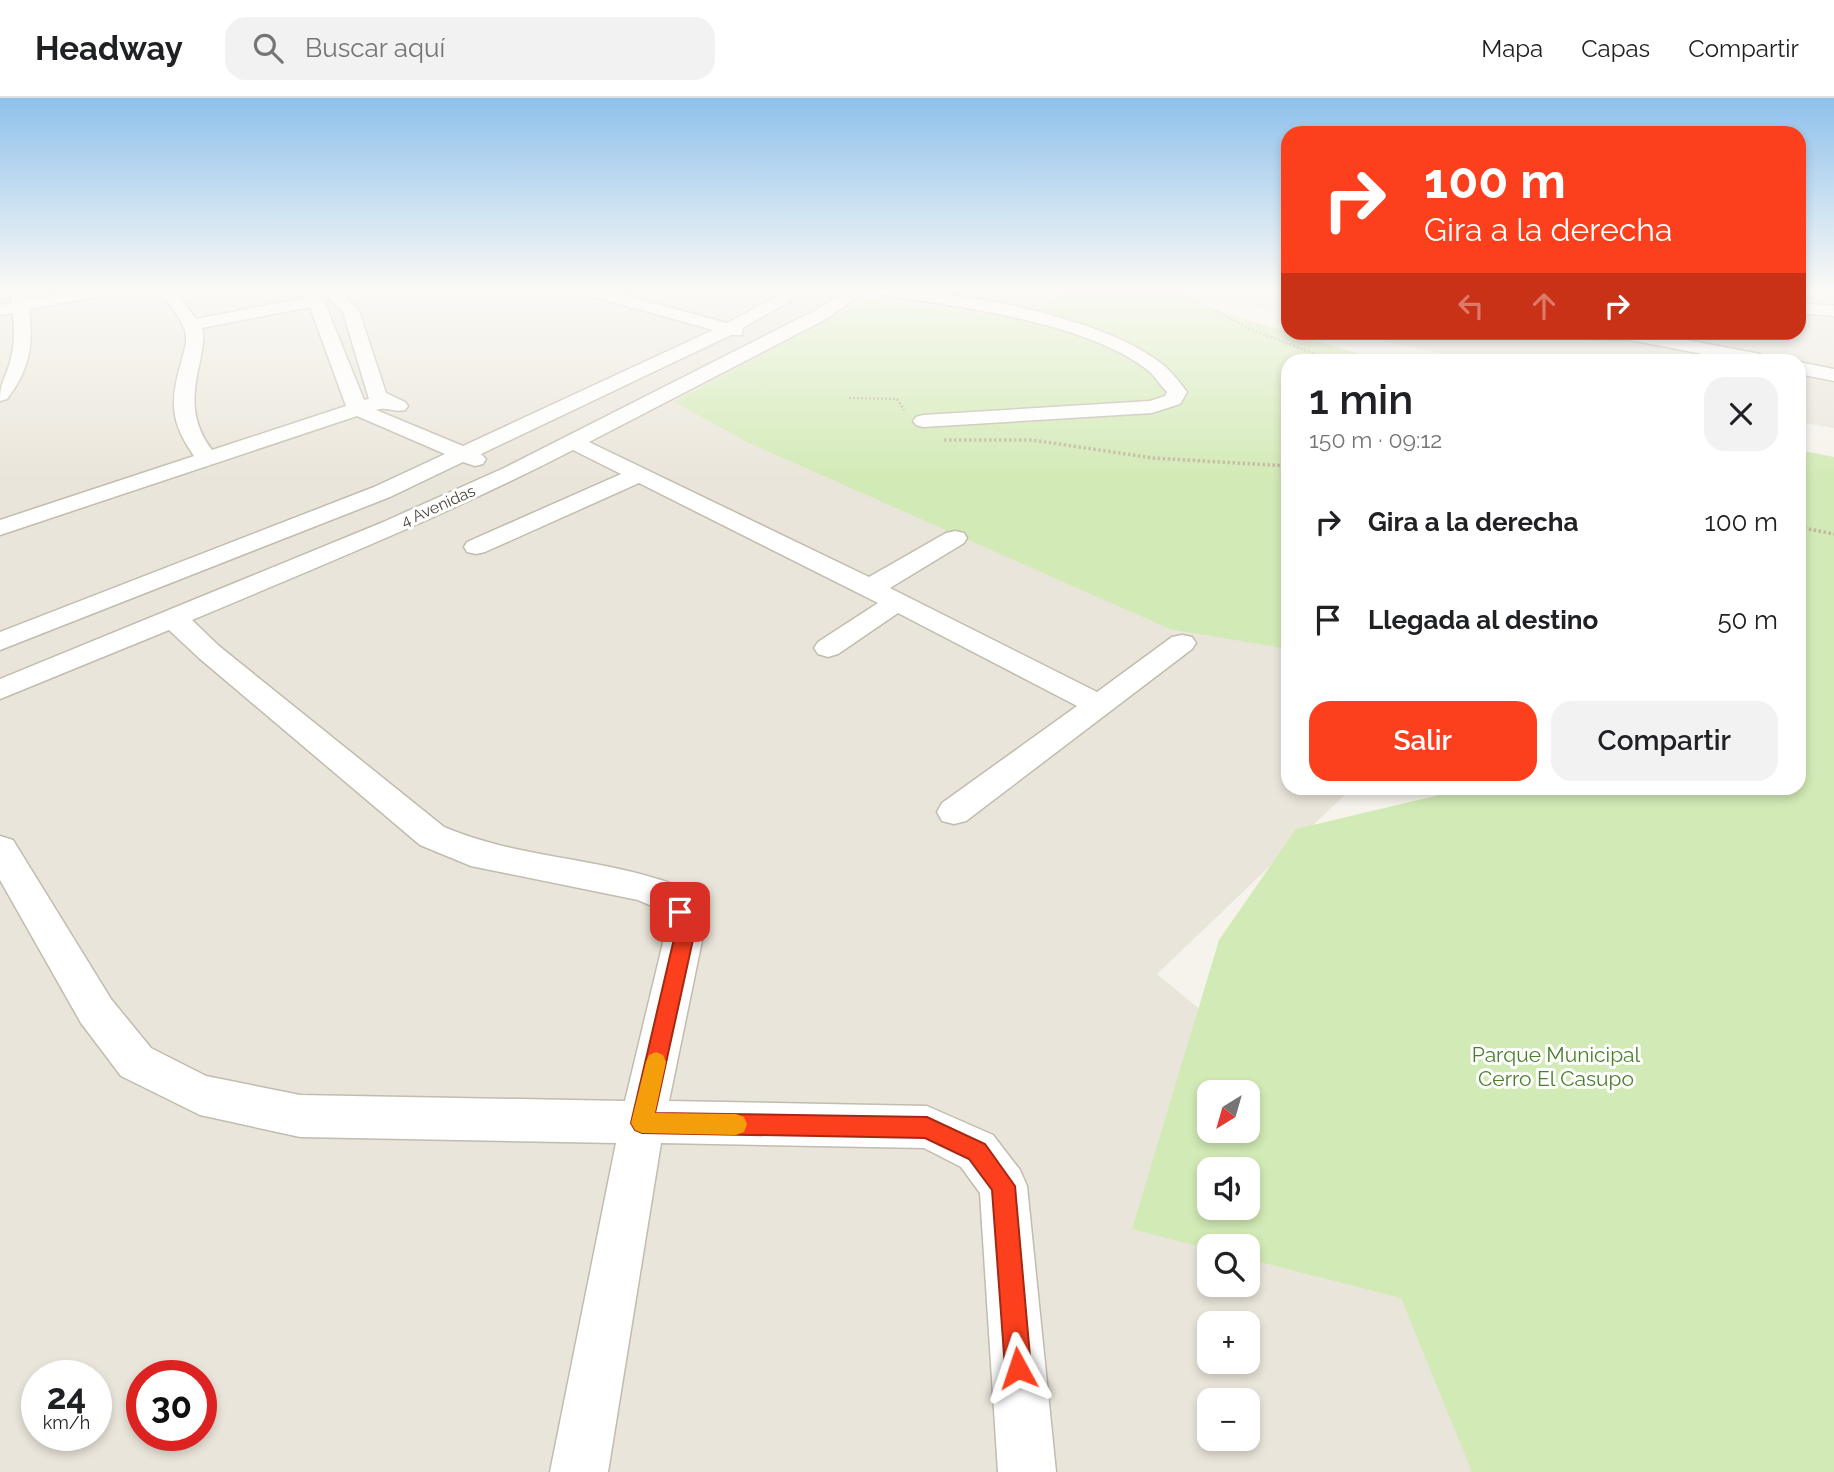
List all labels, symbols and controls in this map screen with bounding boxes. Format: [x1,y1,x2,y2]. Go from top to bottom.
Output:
search box [225,17,715,80]
text: Headway [35,29,183,68]
icon: search [249,29,287,67]
text: Buscar aquí [305,33,445,63]
text: Mapa [1481,34,1543,63]
text: Capas [1581,34,1650,63]
text: Compartir [1688,34,1799,63]
text: 100 m [1424,152,1566,209]
icon: right [1309,154,1400,245]
text: Gira a la derecha [1424,211,1672,248]
icon: left [1452,287,1490,325]
icon: ahead [1525,287,1563,325]
icon: right [1598,287,1636,325]
text: 1 min [1309,375,1413,424]
button: close [1704,377,1778,451]
text: 150 m · 09:12 [1309,426,1442,453]
street label: 4 Avenidas [398,481,478,531]
icon: right [1309,503,1347,541]
text: Gira a la derecha [1368,507,1578,537]
text: 100 m [1705,507,1778,537]
icon: arrive [1309,601,1347,639]
text: Llegada al destino [1368,605,1598,635]
text: 50 m [1717,605,1778,635]
button: Salir [1309,701,1537,781]
button: Compartir [1551,701,1778,781]
pin [650,882,710,942]
icon: arrive [661,893,699,931]
park label: Parque Municipal Cerro El Casupo [1472,1042,1641,1091]
north arrow [1197,1080,1260,1143]
map controls [1197,1080,1260,1451]
button: sound [1197,1157,1260,1220]
button: search [1197,1234,1260,1297]
button: + [1197,1311,1260,1374]
position arrow [981,1331,1055,1405]
speed limit sign: 30 [126,1360,217,1451]
text: 24 [47,1376,86,1417]
button: − [1197,1388,1260,1451]
text: km/h [43,1412,90,1433]

